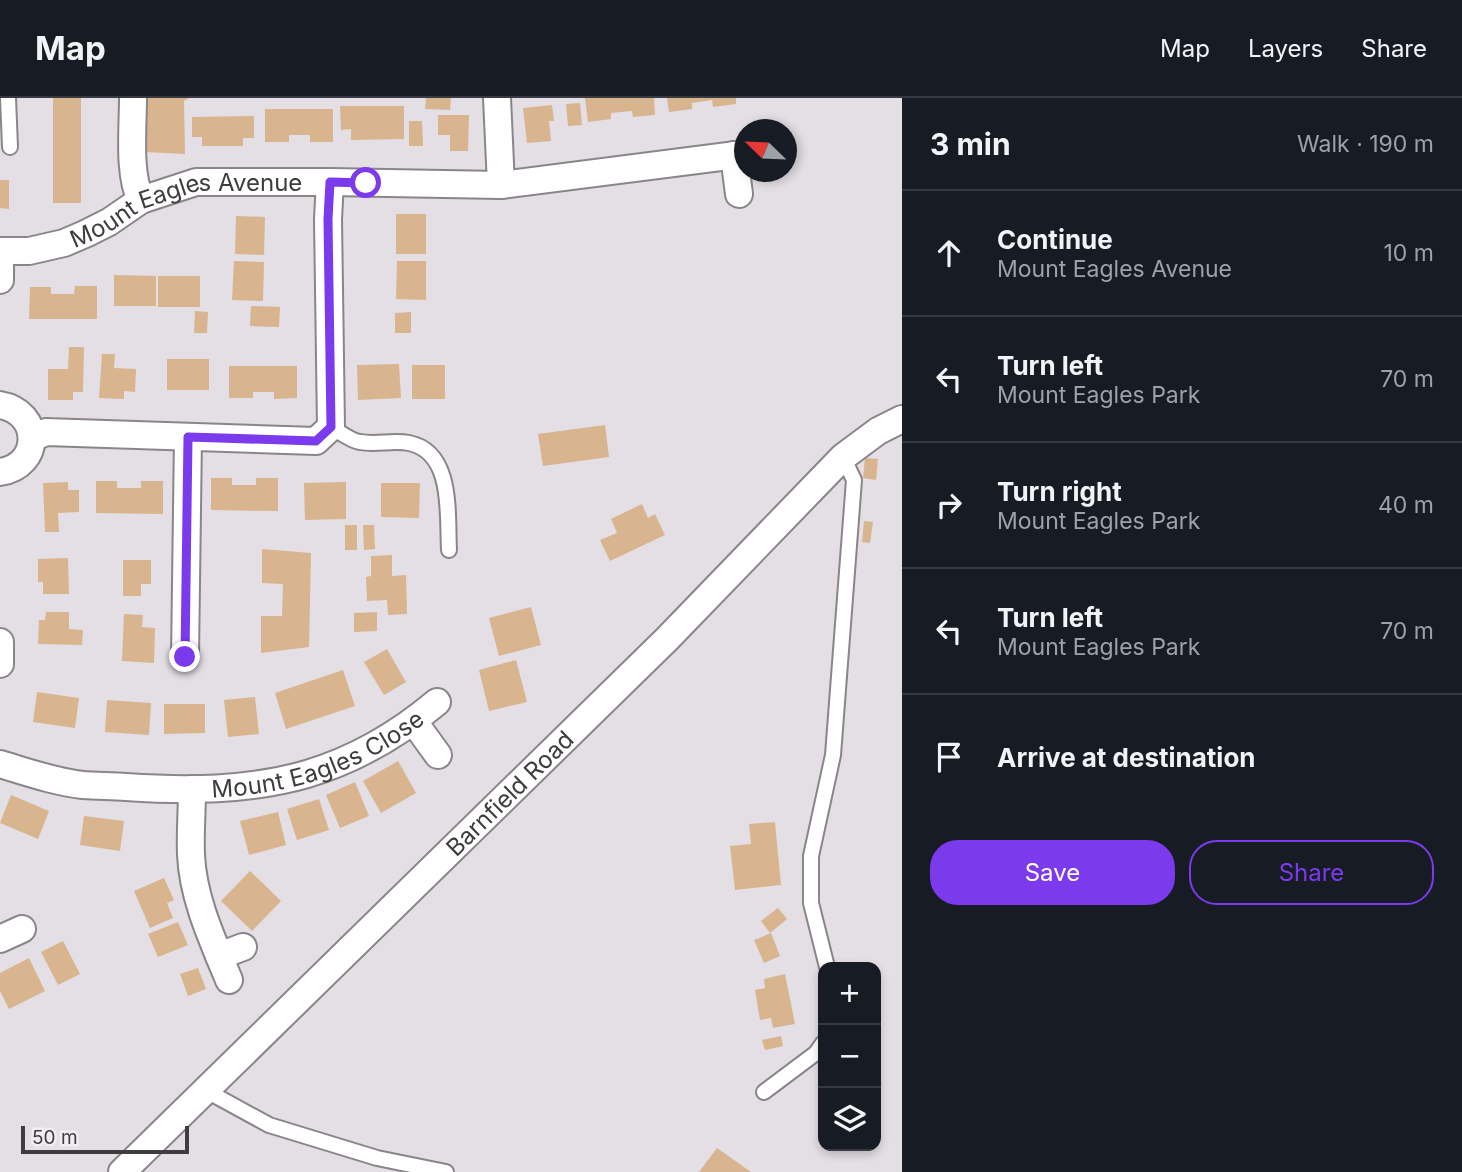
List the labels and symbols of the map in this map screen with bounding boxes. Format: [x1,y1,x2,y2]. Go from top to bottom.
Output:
north arrow [734,119,797,182]
street label: Mount Eagles Avenue [65,167,302,253]
route start [350,167,381,198]
route end [169,641,200,672]
street label: Mount Eagles Close [211,703,429,803]
street label: Barnfield Road [440,724,579,862]
scale bar [21,1123,189,1155]

